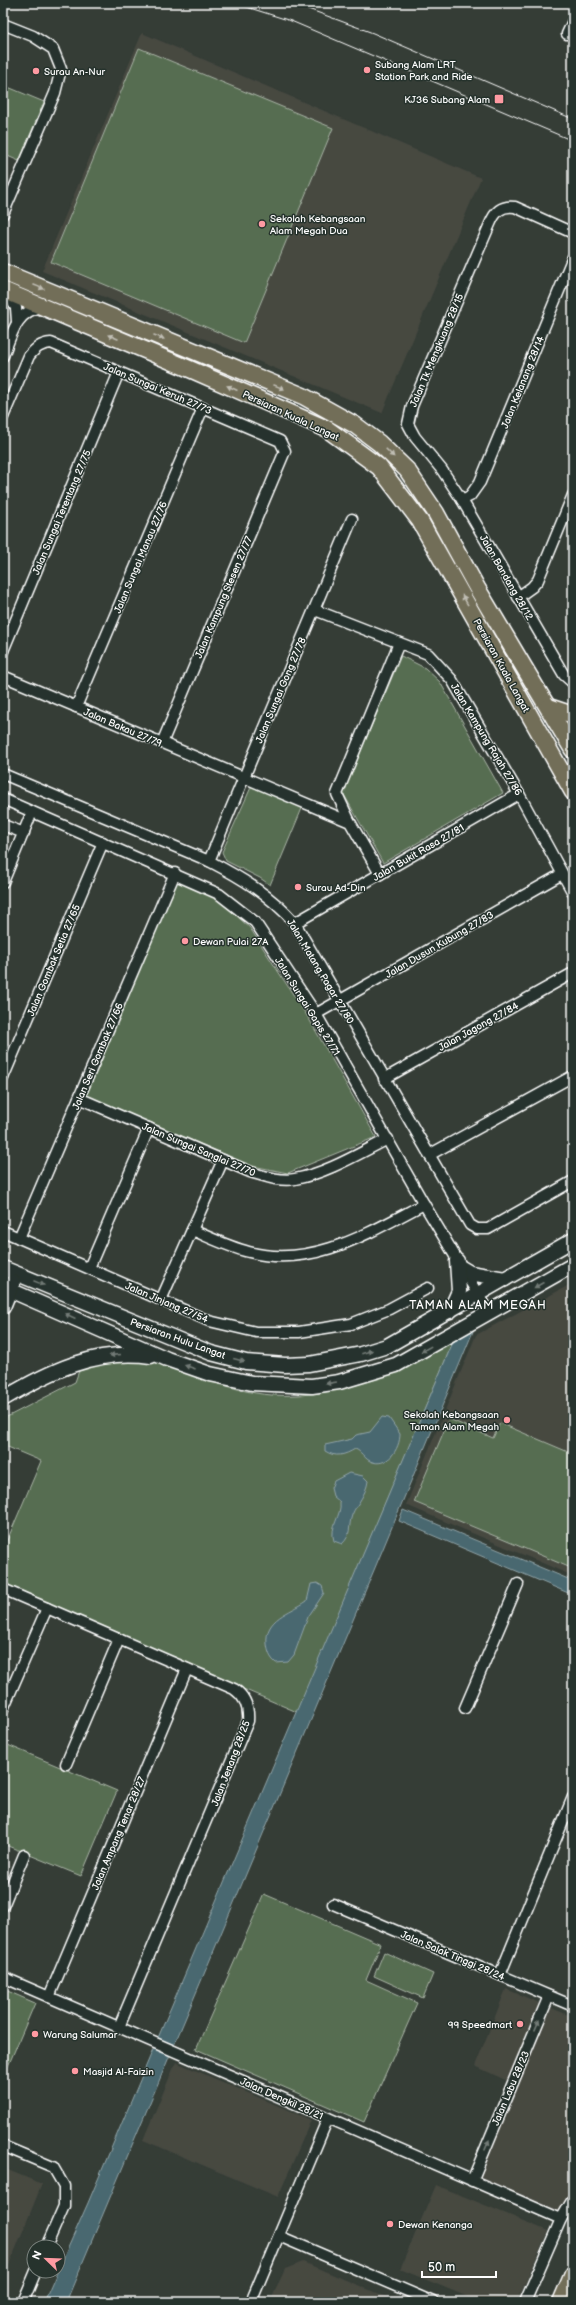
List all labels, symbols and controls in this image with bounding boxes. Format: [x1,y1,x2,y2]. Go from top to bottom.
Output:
place label: Subang Alam LRT Station Park and Ride [375,59,473,83]
marker: Subang Alam LRT Station Park and Ride [362,65,372,75]
marker: Surau An-Nur [31,66,41,76]
place label: Surau An-Nur [44,66,105,78]
marker: KJ36 Subang Alam [493,93,505,105]
place label: KJ36 Subang Alam [404,94,490,106]
place label: Sekolah Kebangsaan Alam Megah Dua [270,213,366,237]
marker: Sekolah Kebangsaan Alam Megah Dua [257,219,267,229]
one-way arrow [34,285,46,291]
street label: Jalan Tk Mengkuang 28/15 [408,292,466,409]
one-way arrow [106,333,118,339]
one-way arrow [154,334,165,340]
street label: Jalan Kelanang 28/14 [499,334,547,430]
street label: Jalan Sungai Keruh 27/73 [102,361,214,417]
one-way arrow [226,384,238,390]
one-way arrow [274,384,286,390]
street label: Persiaran Kuala Langat [240,388,341,444]
street label: Jalan Sungai Terentang 27/75 [30,448,94,577]
one-way arrow [385,448,395,458]
street label: Jalan Sungai Manau 27/76 [112,500,170,615]
street label: Jalan Bandang 28/12 [477,533,536,622]
street label: Jalan Kampung Stesen 27/77 [193,534,255,660]
one-way arrow [461,594,468,605]
street label: Persiaran Kuala Langat [470,617,532,714]
street label: Jalan Sungai Gong 27/78 [253,636,309,745]
street label: Jalan Kampung Rajah 27/86 [448,681,524,798]
street label: Jalan Bakau 27/79 [82,706,164,750]
street label: Jalan Bukit Rasa 27/81 [371,822,466,884]
marker: Surau Ad-Din [293,882,303,892]
place label: Surau Ad-Din [306,882,366,894]
street label: Jalan Gombak Setia 27/65 [25,903,83,1018]
street label: Jalan Dusun Kubung 27/83 [383,909,496,981]
street label: Jalan Matang Pagar 27/80 [284,917,356,1026]
marker: Dewan Pulai 27A [180,936,190,946]
place label: Dewan Pulai 27A [193,936,269,948]
street label: Jalan Sungai Gapis 27/71 [272,955,342,1058]
street label: Jalan Jagong 27/84 [436,1000,521,1054]
street label: Jalan Seri Gombak 27/66 [70,1001,126,1112]
street label: Jalan Sungai Sanglai 27/70 [140,1121,257,1179]
street label: Jalan Jinjang 27/54 [123,1280,210,1326]
one-way arrow [33,1281,45,1287]
one-way arrow [533,1281,545,1288]
district label: TAMAN ALAM MEGAH [409,1298,547,1313]
one-way arrow [65,1313,76,1319]
street label: Persiaran Hulu Langat [128,1316,227,1362]
one-way arrow [420,1345,432,1352]
one-way arrow [361,1349,373,1355]
one-way arrow [109,1351,121,1358]
one-way arrow [233,1357,245,1363]
one-way arrow [184,1363,196,1369]
one-way arrow [325,1380,338,1386]
place label: Sekolah Kebangsaan Taman Alam Megah [404,1409,499,1433]
marker: Sekolah Kebangsaan Taman Alam Megah [502,1415,512,1425]
street label: Jalan Jenang 28/25 [209,1719,253,1808]
street label: Jalan Ampang Tenar 28/27 [90,1775,148,1892]
street label: Jalan Salak Tinggi 28/24 [399,1929,506,1983]
place label: 99 Speedmart [448,2019,512,2031]
marker: 99 Speedmart [515,2019,525,2029]
one-way arrow [534,2019,540,2030]
marker: Warung Salumar [30,2029,40,2039]
place label: Warung Salumar [43,2029,118,2041]
street label: Jalan Labu 28/23 [490,2049,532,2127]
marker: Masjid Al-Faizin [70,2066,80,2076]
place label: Masjid Al-Faizin [83,2066,154,2078]
street label: Jalan Dengkil 28/21 [238,2075,325,2123]
one-way arrow [484,2139,490,2150]
marker: Dewan Kenanga [385,2219,395,2229]
place label: Dewan Kenanga [398,2219,473,2231]
north arrow [26,2239,66,2279]
text: N [30,2249,45,2262]
scale bar [422,2253,496,2279]
text: 50 m [428,2260,455,2275]

